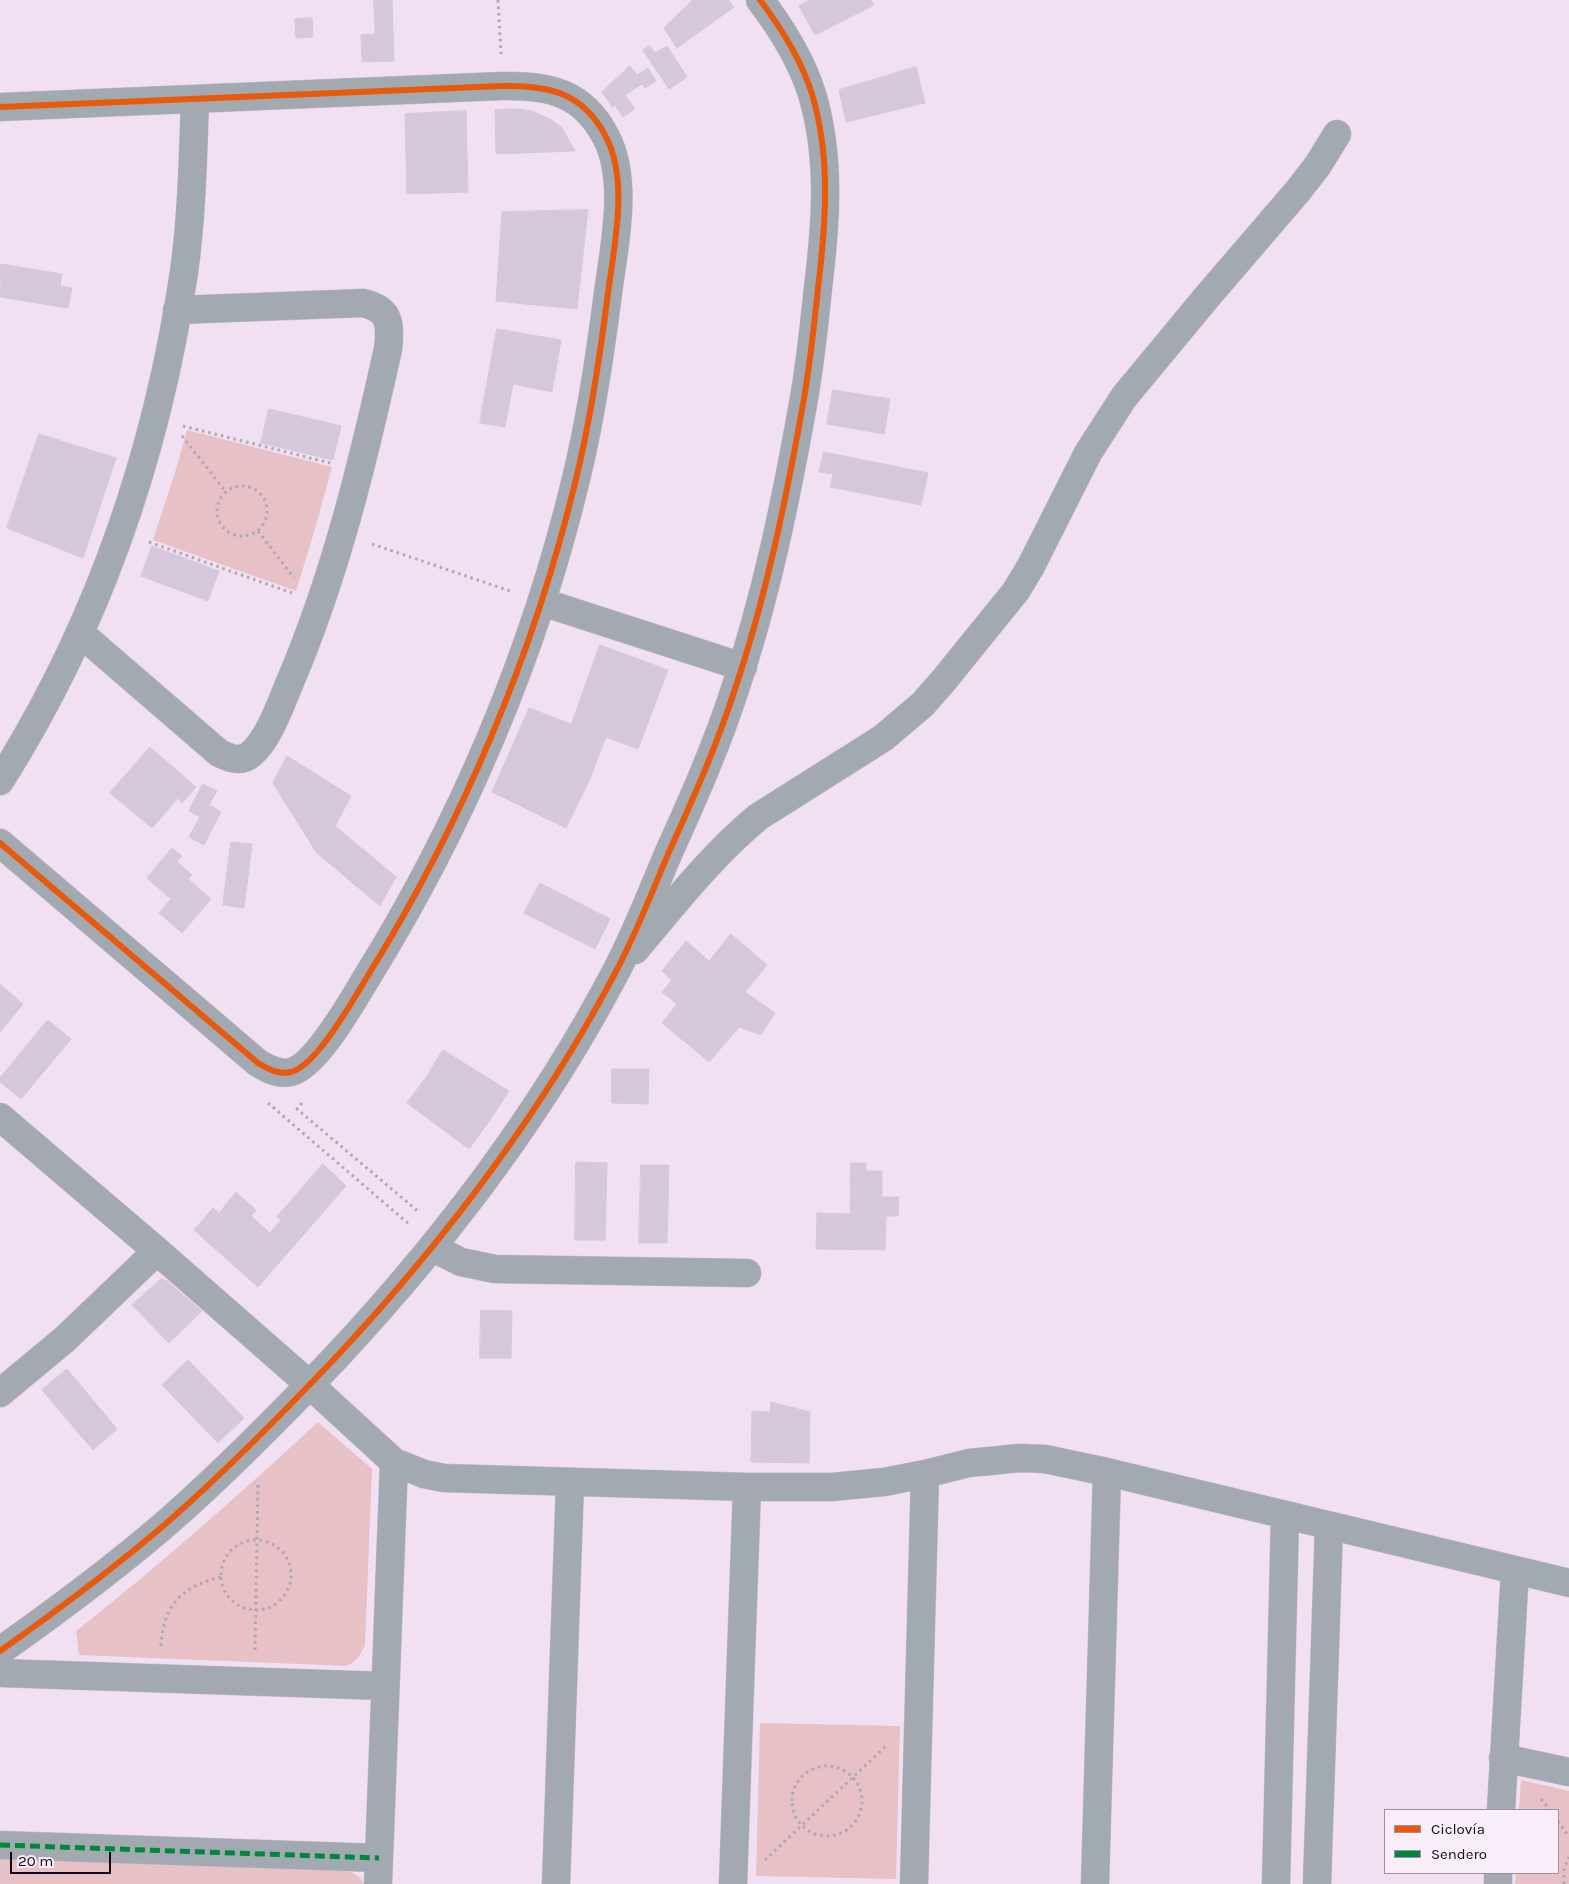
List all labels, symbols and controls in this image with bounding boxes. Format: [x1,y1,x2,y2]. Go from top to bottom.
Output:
legend [1384,1809,1559,1874]
text: Ciclovía [1431,1820,1485,1838]
scale bar [12,1842,114,1874]
text: Sendero [1431,1845,1487,1863]
text: 20 m [18,1852,53,1870]

